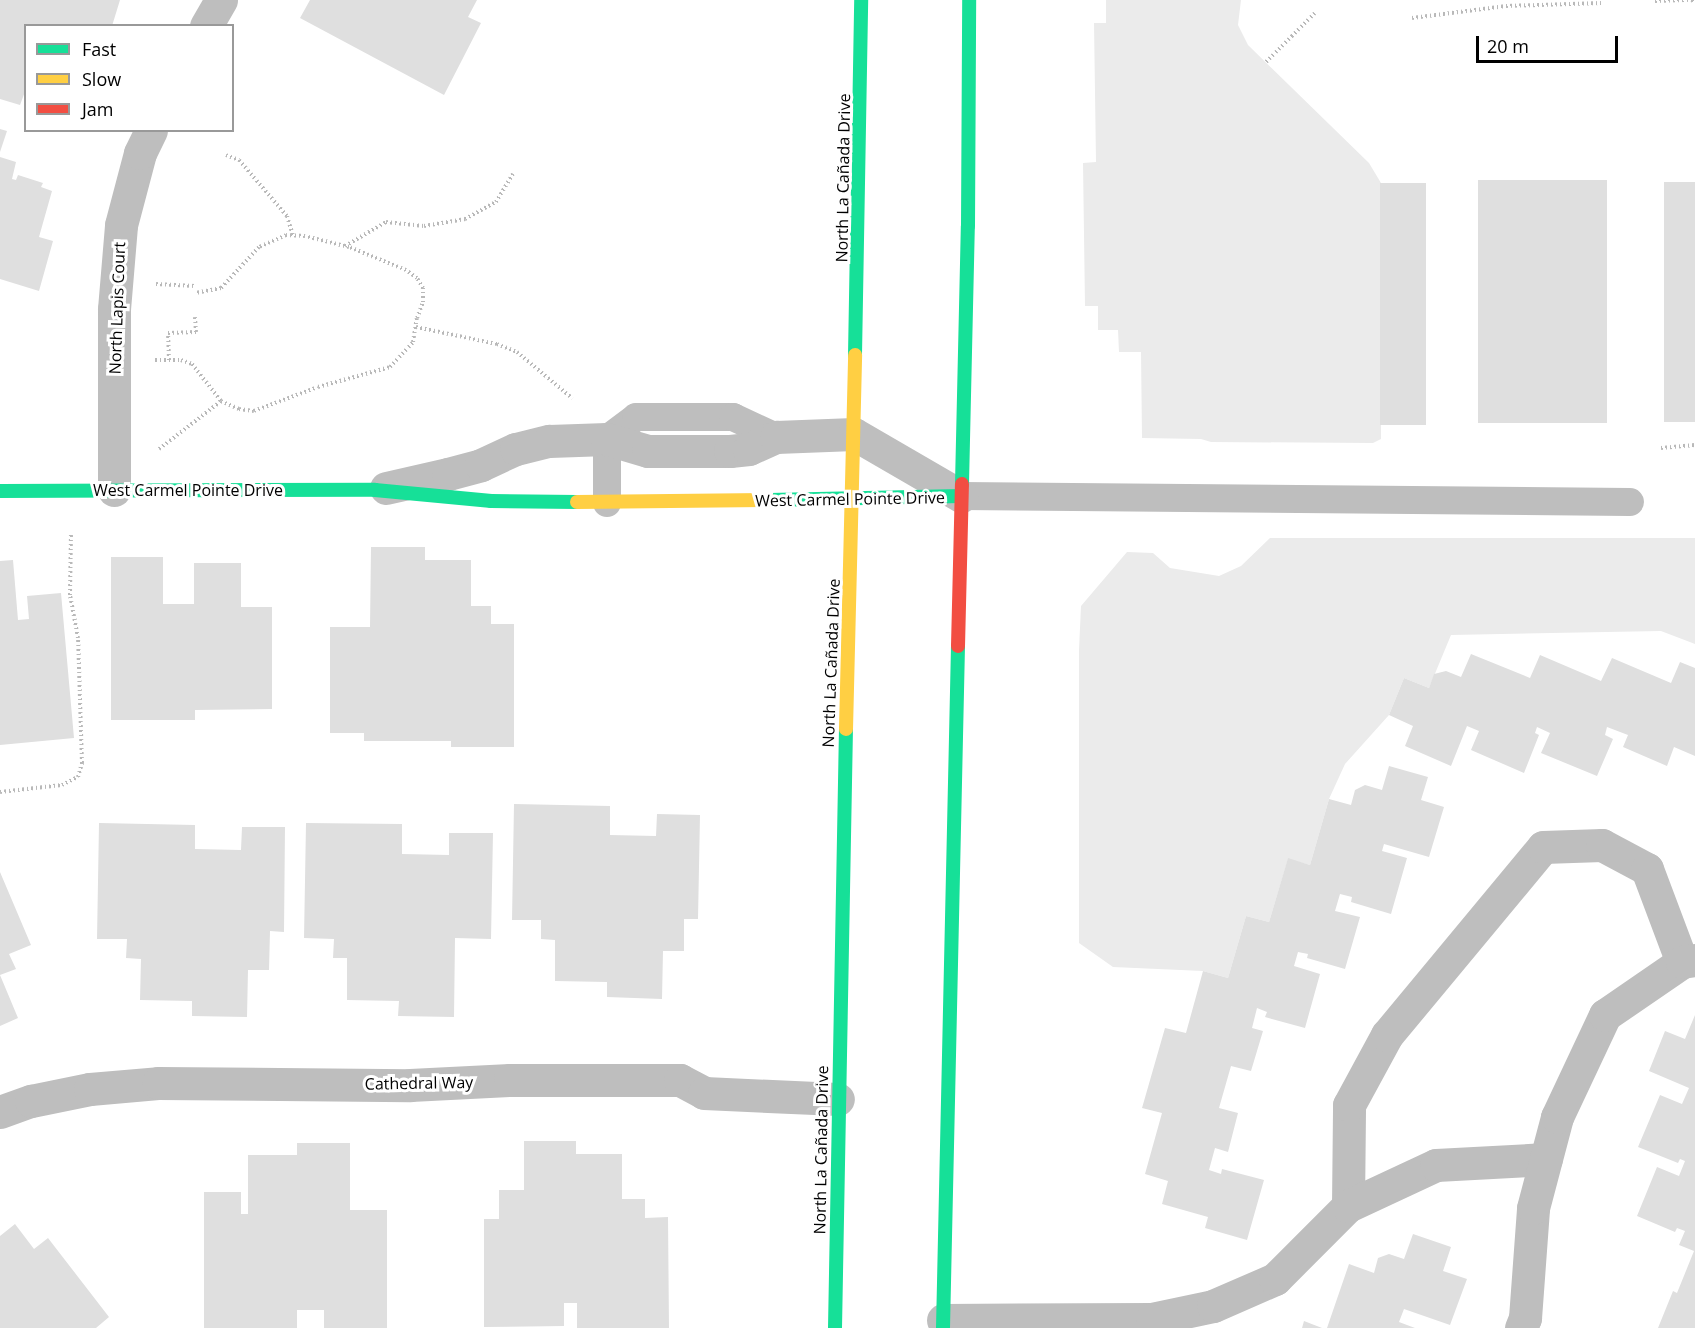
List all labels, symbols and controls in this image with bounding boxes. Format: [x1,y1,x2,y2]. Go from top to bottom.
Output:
legend [24,24,234,132]
scale bar [1479,24,1622,62]
text: 20 m [1487,34,1529,58]
text: Fast [82,37,116,61]
text: Slow [82,67,121,91]
street label: North La Cañada Drive [832,93,854,263]
text: Jam [82,97,114,121]
street label: North Lapis Court [105,241,129,375]
street label: West Carmel Pointe Drive [93,480,283,500]
street label: West Carmel Pointe Drive [755,488,945,510]
street label: North La Cañada Drive [818,578,844,748]
street label: North La Cañada Drive [810,1065,832,1235]
street label: Cathedral Way [365,1072,473,1094]

